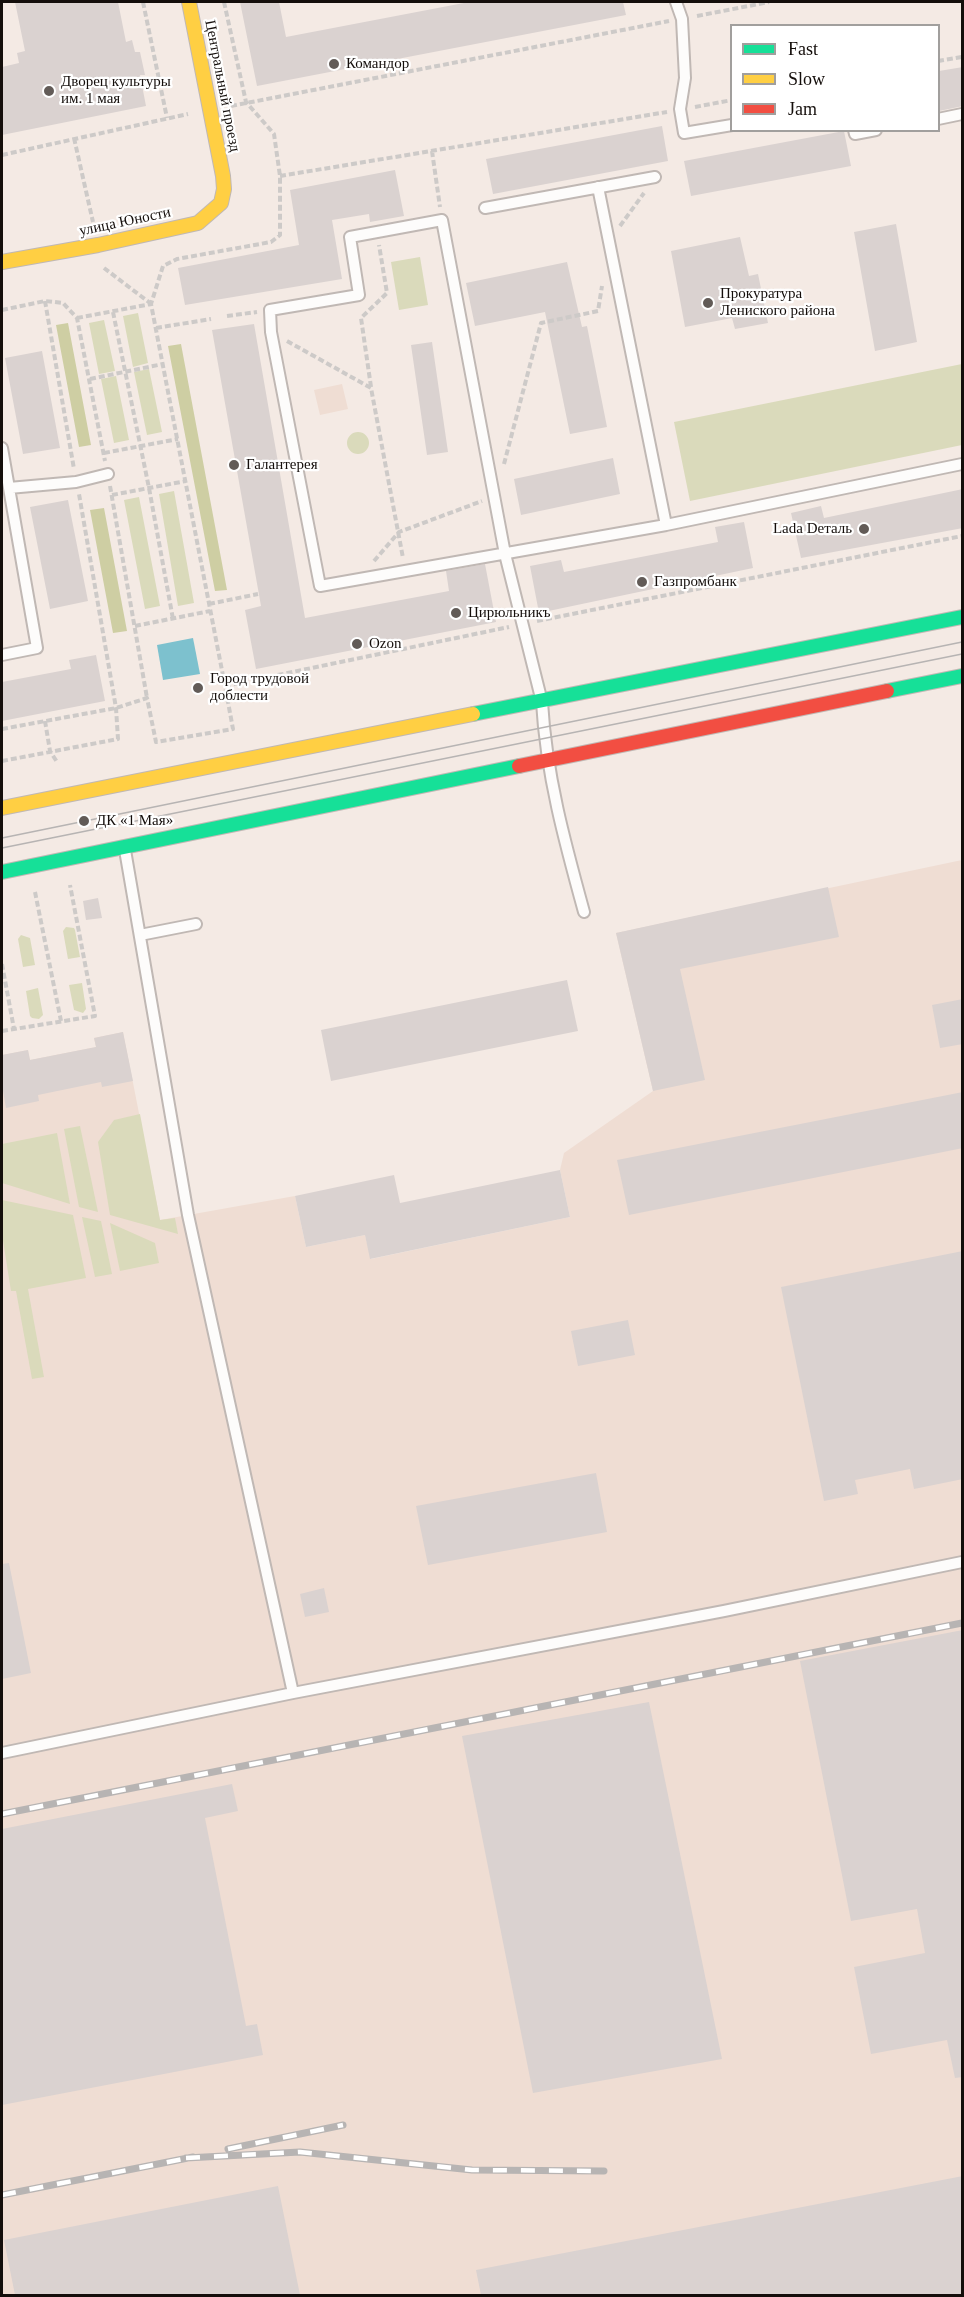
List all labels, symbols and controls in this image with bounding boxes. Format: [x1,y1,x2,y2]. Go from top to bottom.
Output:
street label: Центральный проезд [200,18,244,154]
legend [730,24,940,132]
text: Fast [788,39,818,59]
place label: Командор [346,55,409,73]
marker: Командор [327,57,341,71]
text: Slow [788,69,825,89]
place label: Дворец культуры им. 1 мая [61,73,171,108]
marker: Дворец культуры им. 1 мая [42,84,56,98]
text: Jam [788,99,817,119]
street label: улица Юности [77,203,173,241]
place label: Прокуратура Лениского района [720,285,835,320]
marker: Прокуратура Лениского района [701,296,715,310]
place label: Галантерея [246,456,318,474]
marker: Галантерея [227,458,241,472]
place label: Lada Dеталь [773,520,852,538]
marker: Lada Dеталь [857,522,871,536]
place label: Газпромбанк [654,573,737,591]
marker: Газпромбанк [635,575,649,589]
place label: Цирюльникъ [468,604,551,622]
marker: Цирюльникъ [449,606,463,620]
place label: Ozon [369,635,401,653]
marker: Ozon [350,637,364,651]
place label: Город трудовой доблести [210,670,309,705]
marker: Город трудовой доблести [191,681,205,695]
place label: ДК «1 Мая» [96,812,173,830]
marker: ДК «1 Мая» [77,814,91,828]

